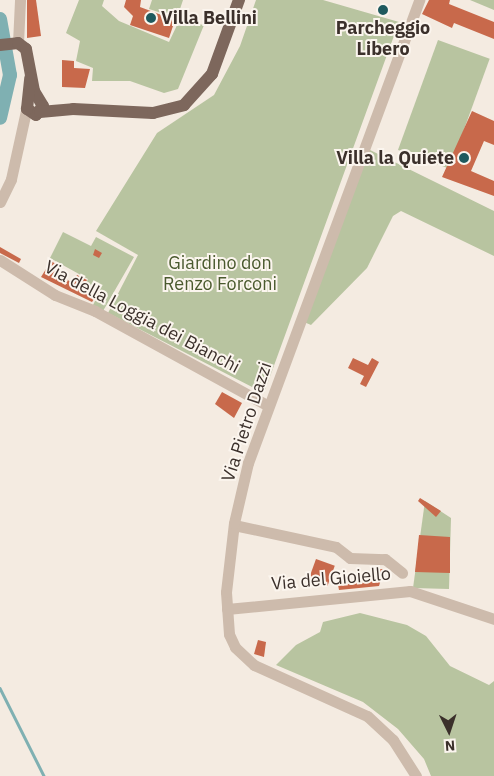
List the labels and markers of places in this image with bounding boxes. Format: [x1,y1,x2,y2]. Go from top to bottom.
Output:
marker: Parcheggio Libero [377,4,389,16]
place label: Villa Bellini [161,7,257,29]
marker: Villa Bellini [145,12,157,24]
place label: Parcheggio Libero [336,18,430,60]
place label: Villa la Quiete [336,147,454,169]
marker: Villa la Quiete [458,152,470,164]

